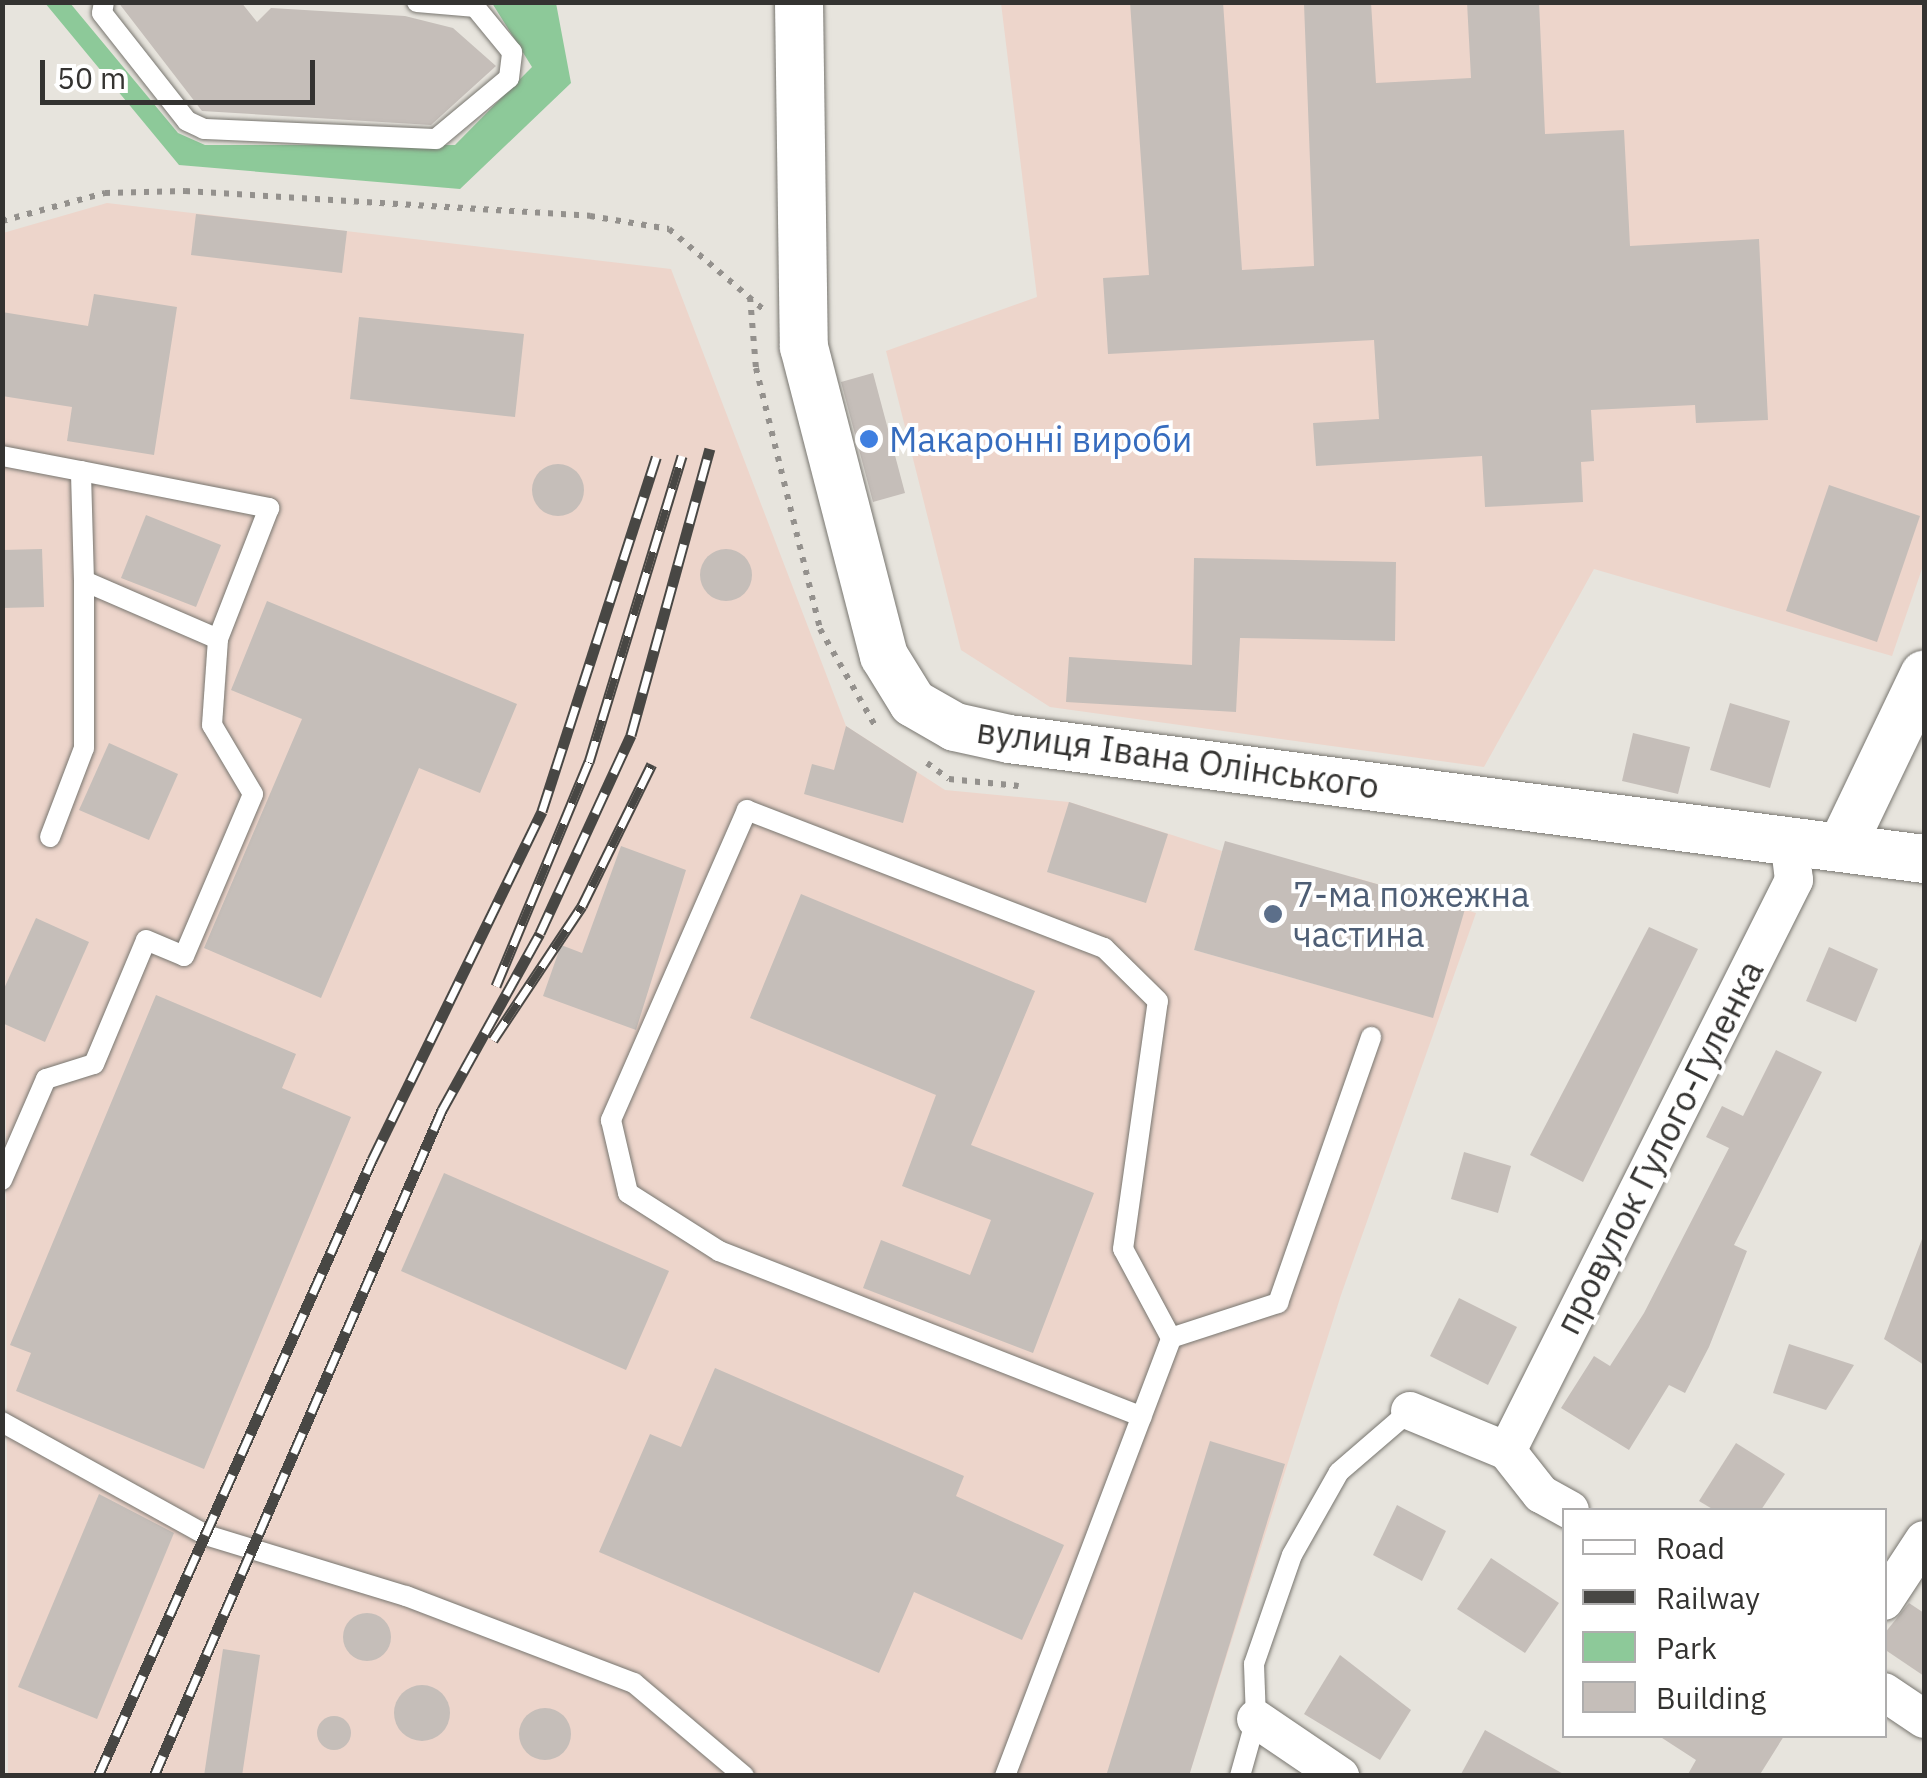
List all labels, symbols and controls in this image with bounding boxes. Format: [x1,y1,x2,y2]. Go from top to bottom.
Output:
scale bar [45,40,320,102]
text: 50 m [57,58,126,97]
place label: Макаронні вироби [889,418,1192,460]
marker: Макаронні вироби [858,428,880,450]
street label: вулиця Івана Олінського [974,709,1382,807]
place label: 7-ма пожежна частина [1293,873,1530,955]
marker: 7-ма пожежна частина [1262,903,1284,925]
street label: провулок Гулого-Гуленка [1546,953,1772,1341]
legend [1562,1508,1887,1738]
text: Road [1656,1528,1725,1567]
text: Railway [1656,1578,1760,1617]
text: Park [1656,1628,1717,1667]
text: Building [1656,1678,1766,1717]

